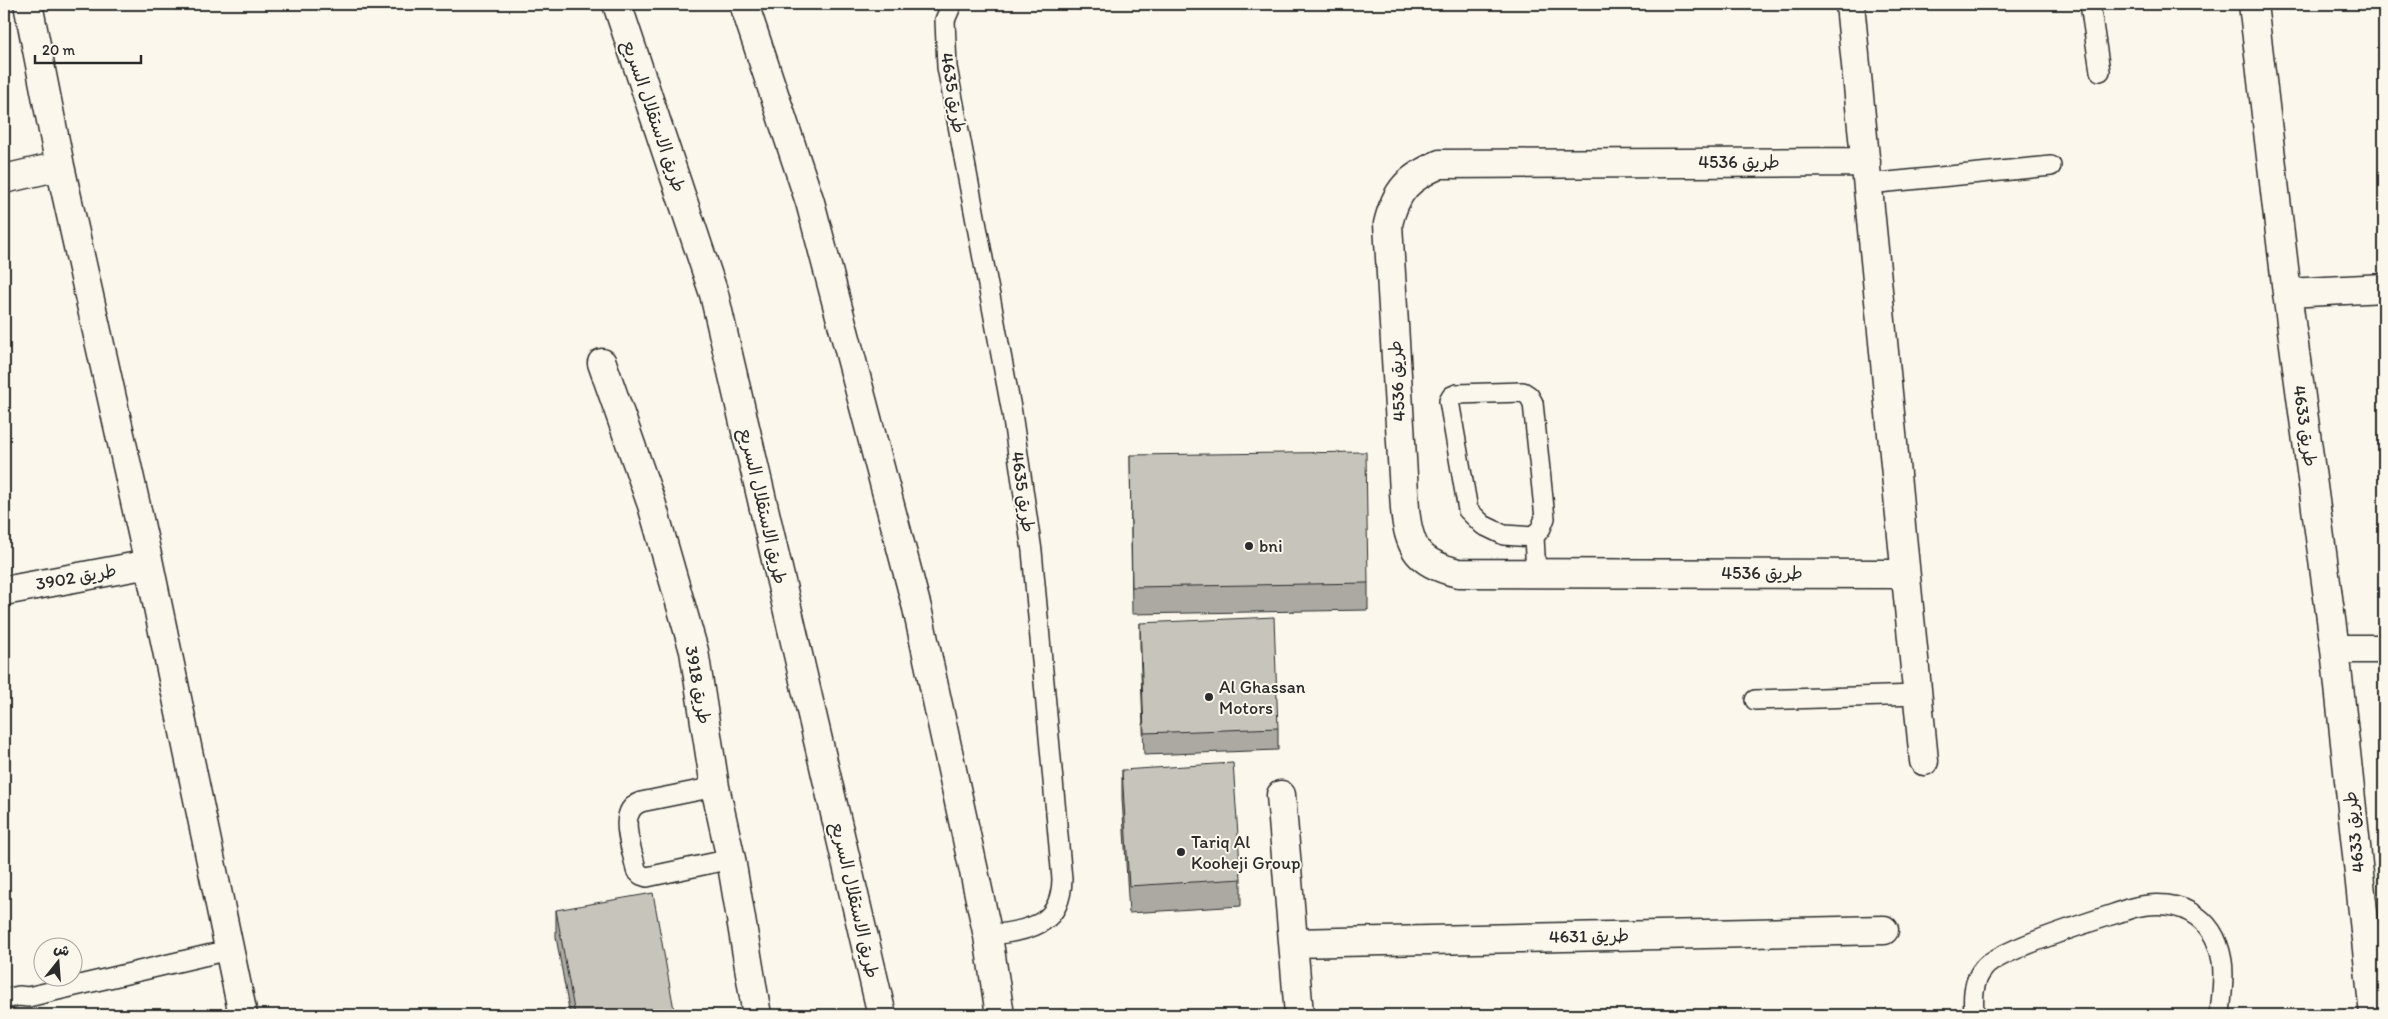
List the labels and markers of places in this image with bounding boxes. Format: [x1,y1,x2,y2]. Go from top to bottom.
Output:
place label: bni [1259,535,1283,557]
marker: bni [1243,540,1255,552]
place label: Al Ghassan Motors [1219,676,1306,719]
marker: Al Ghassan Motors [1203,691,1215,703]
place label: Tariq Al Kooheji Group [1191,831,1300,874]
marker: Tariq Al Kooheji Group [1175,846,1187,858]

